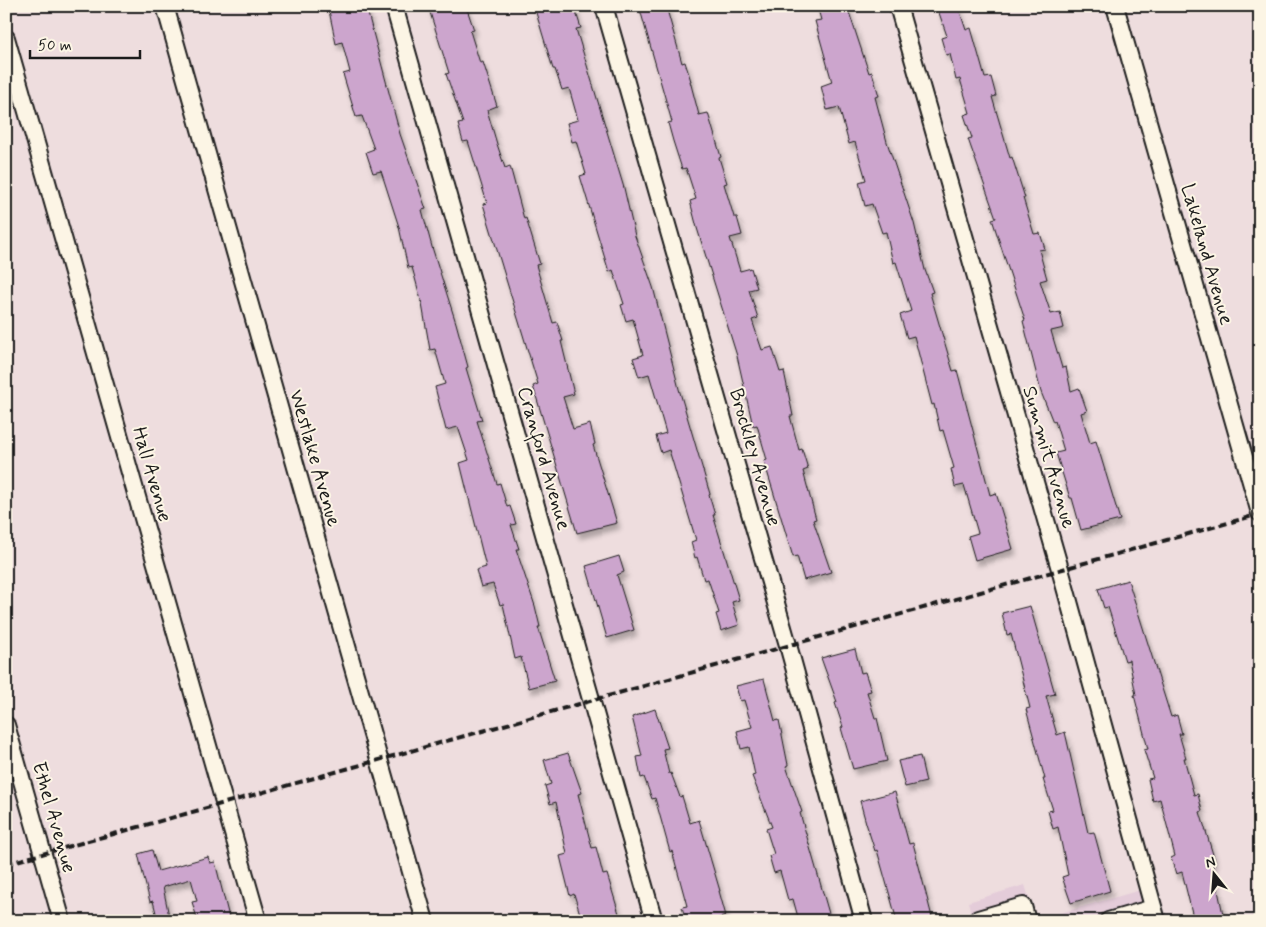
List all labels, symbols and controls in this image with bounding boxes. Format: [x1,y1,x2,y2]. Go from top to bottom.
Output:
scale bar [30,28,140,60]
text: 50 m [38,36,72,56]
street label: Lakeland Avenue [1173,181,1240,328]
street label: Cranford Avenue [508,383,577,534]
street label: Summit Avenue [1015,383,1082,532]
street label: Brockley Avenue [722,385,787,529]
street label: Westlake Avenue [282,387,347,530]
street label: Hall Avenue [125,424,178,525]
street label: Ethel Avenue [25,759,82,876]
north arrow [1188,850,1238,900]
text: N [1203,853,1218,872]

